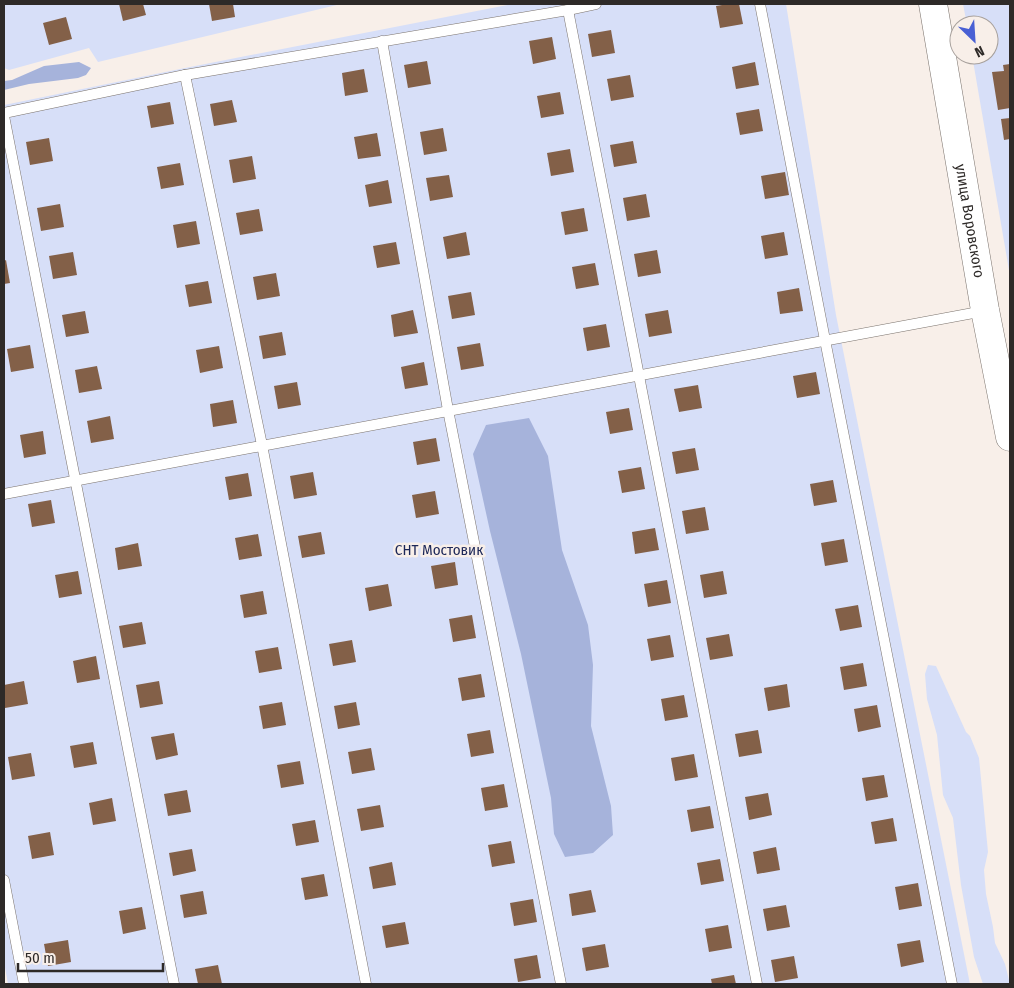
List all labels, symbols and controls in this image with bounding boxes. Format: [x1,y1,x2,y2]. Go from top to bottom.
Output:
north arrow [949,15,999,65]
text: N [972,42,987,61]
street label: улица Воровского [951,163,988,279]
park label: СНТ Мостовик [395,541,483,559]
scale bar [18,940,162,972]
text: 50 m [25,949,55,967]

